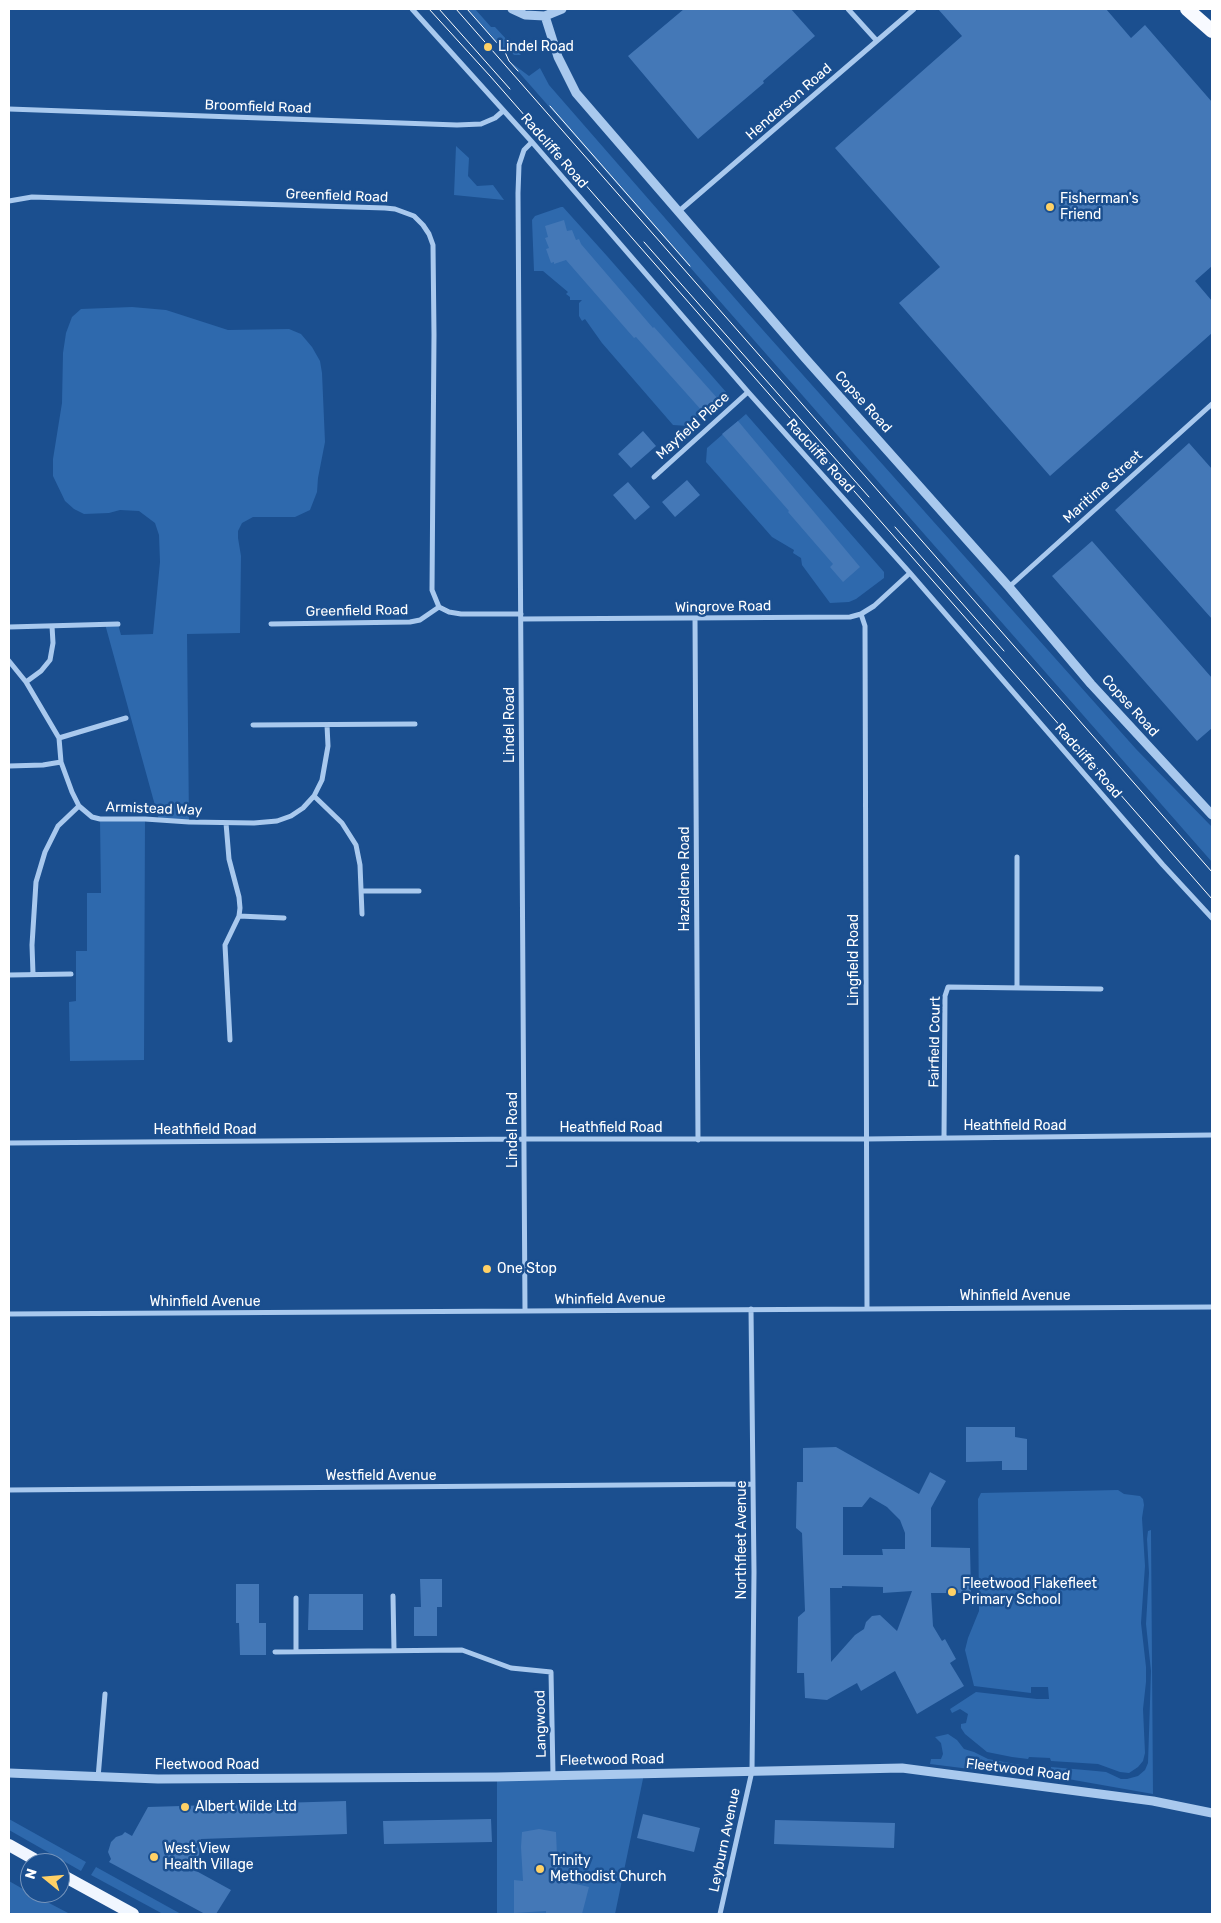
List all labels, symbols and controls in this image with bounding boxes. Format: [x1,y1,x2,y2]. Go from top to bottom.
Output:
place label: Lindel Road [498,39,574,55]
marker: Lindel Road [482,41,494,53]
street label: Henderson Road [743,60,835,144]
street label: Broomfield Road [204,97,312,117]
street label: Radcliffe Road [517,110,591,192]
street label: Greenfield Road [285,186,389,206]
place label: Fisherman's Friend [1060,191,1139,223]
marker: Fisherman's Friend [1044,201,1056,213]
street label: Copse Road [831,368,895,436]
street label: Mayfield Place [653,389,733,463]
street label: Radcliffe Road [782,416,858,496]
street label: Maritime Street [1060,447,1146,527]
street label: Wingrove Road [675,598,771,616]
street label: Greenfield Road [306,602,408,620]
street label: Copse Road [1098,672,1162,740]
street label: Lindel Road [502,687,518,763]
street label: Radcliffe Road [1051,720,1125,802]
street label: Armistead Way [105,799,203,819]
street label: Hazeldene Road [677,826,693,932]
street label: Lingfield Road [846,914,862,1006]
street label: Fairfield Court [926,996,944,1088]
street label: Lindel Road [505,1092,521,1168]
street label: Heathfield Road [963,1118,1067,1134]
street label: Heathfield Road [559,1120,663,1136]
street label: Heathfield Road [153,1122,257,1138]
place label: One Stop [497,1261,557,1277]
marker: One Stop [481,1263,493,1275]
street label: Whinfield Avenue [959,1288,1071,1304]
street label: Whinfield Avenue [554,1290,666,1308]
street label: Whinfield Avenue [149,1294,261,1310]
street label: Westfield Avenue [325,1468,437,1484]
street label: Northfleet Avenue [734,1481,750,1599]
place label: Fleetwood Flakefleet Primary School [962,1576,1097,1608]
marker: Fleetwood Flakefleet Primary School [946,1586,958,1598]
street label: Langwood [532,1690,550,1758]
street label: Fleetwood Road [559,1751,665,1769]
street label: Fleetwood Road [965,1755,1071,1785]
street label: Fleetwood Road [155,1757,259,1773]
street label: Leyburn Avenue [706,1786,744,1894]
place label: Albert Wilde Ltd [195,1799,297,1815]
marker: Albert Wilde Ltd [179,1801,191,1813]
place label: West View Health Village [164,1841,254,1874]
marker: West View Health Village [148,1851,160,1863]
north arrow [20,1853,70,1903]
place label: Trinity Methodist Church [550,1853,666,1885]
marker: Trinity Methodist Church [534,1863,546,1875]
text: N [22,1866,41,1881]

